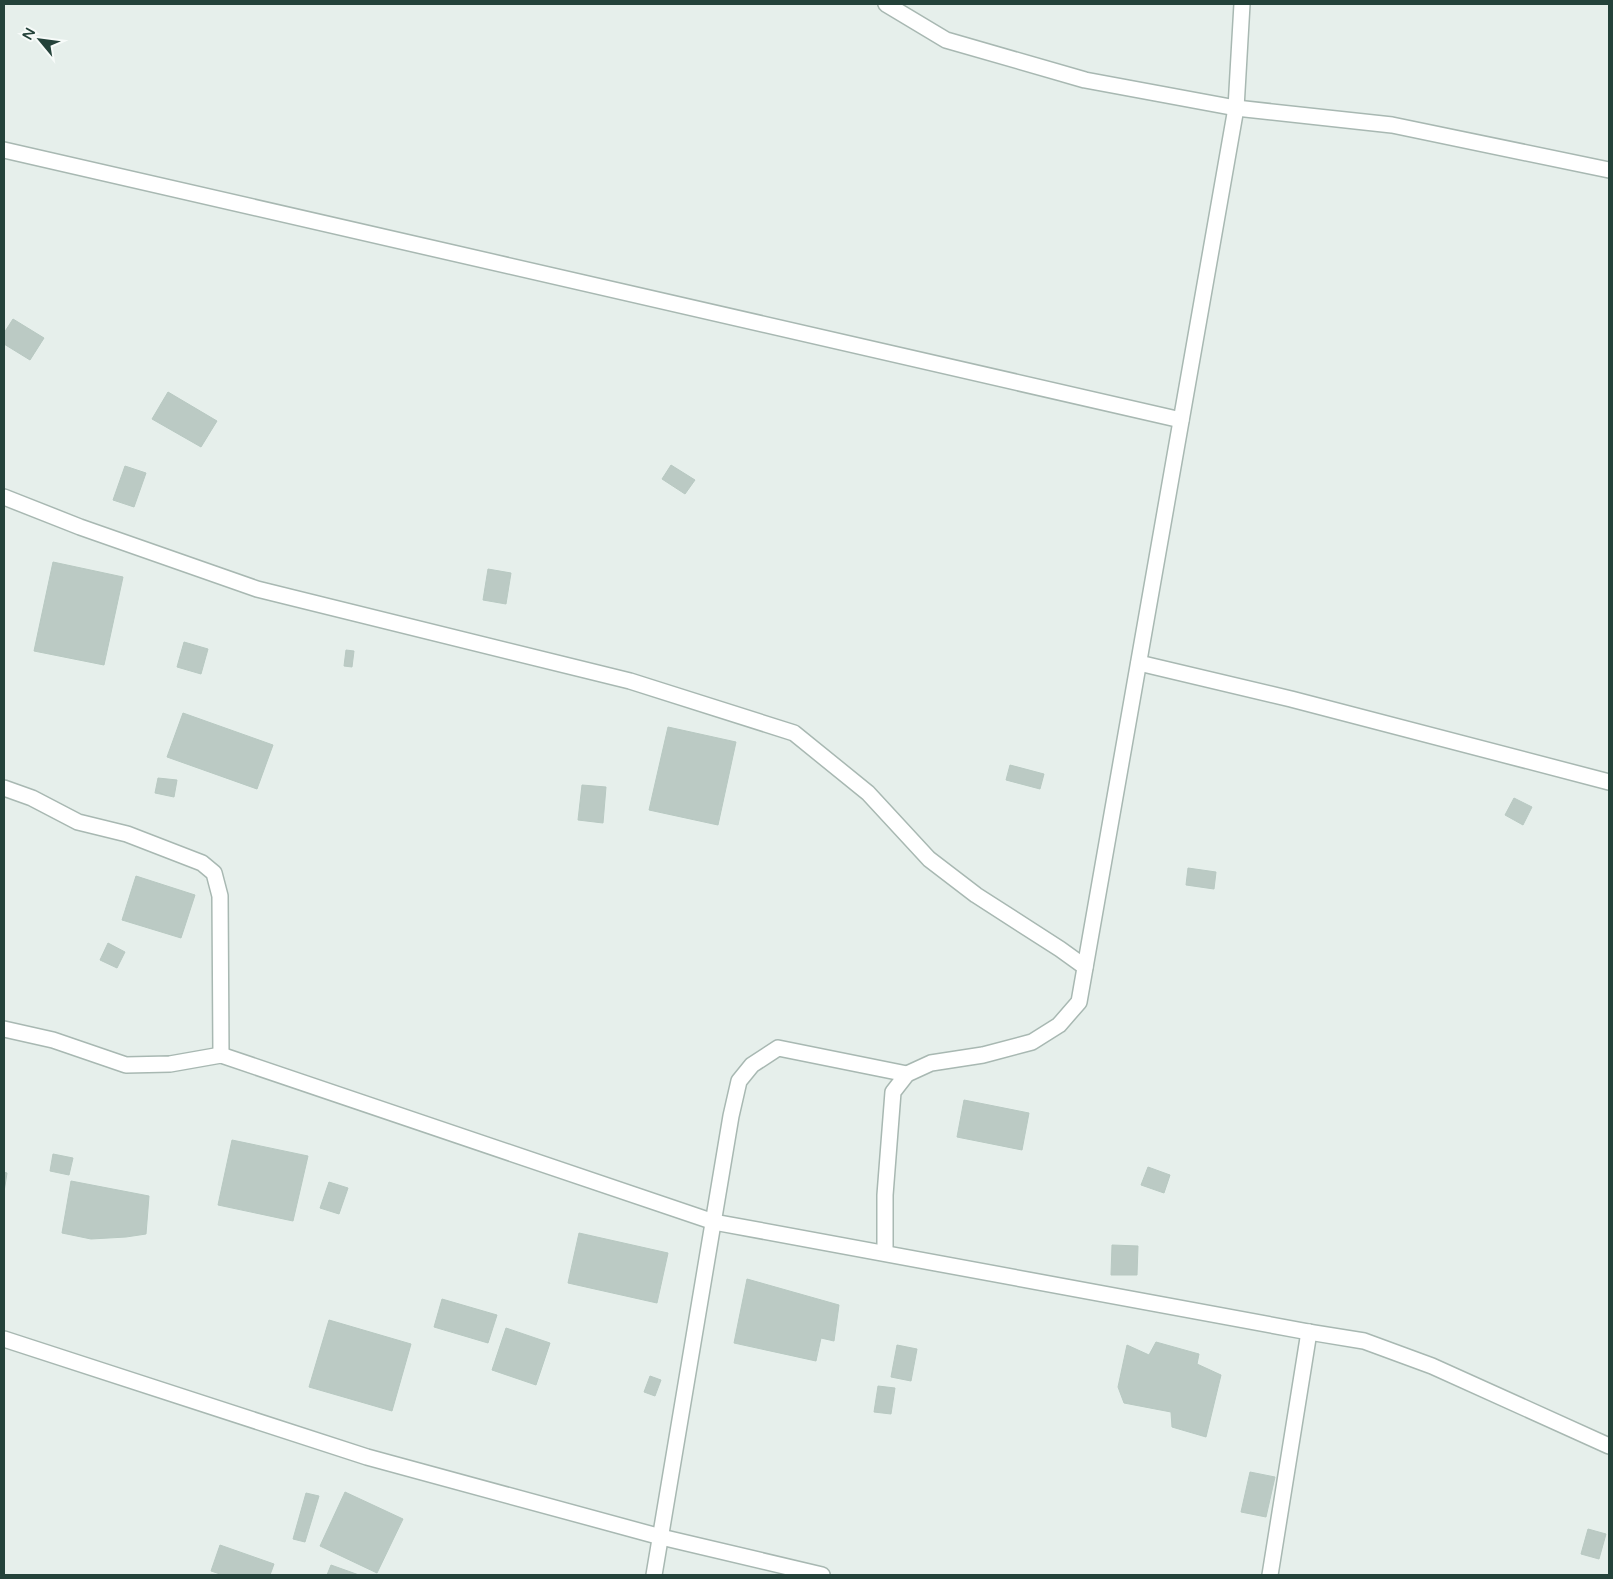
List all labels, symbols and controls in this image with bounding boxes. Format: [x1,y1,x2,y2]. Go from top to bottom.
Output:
north arrow [15,15,65,65]
text: N [19,25,39,43]

